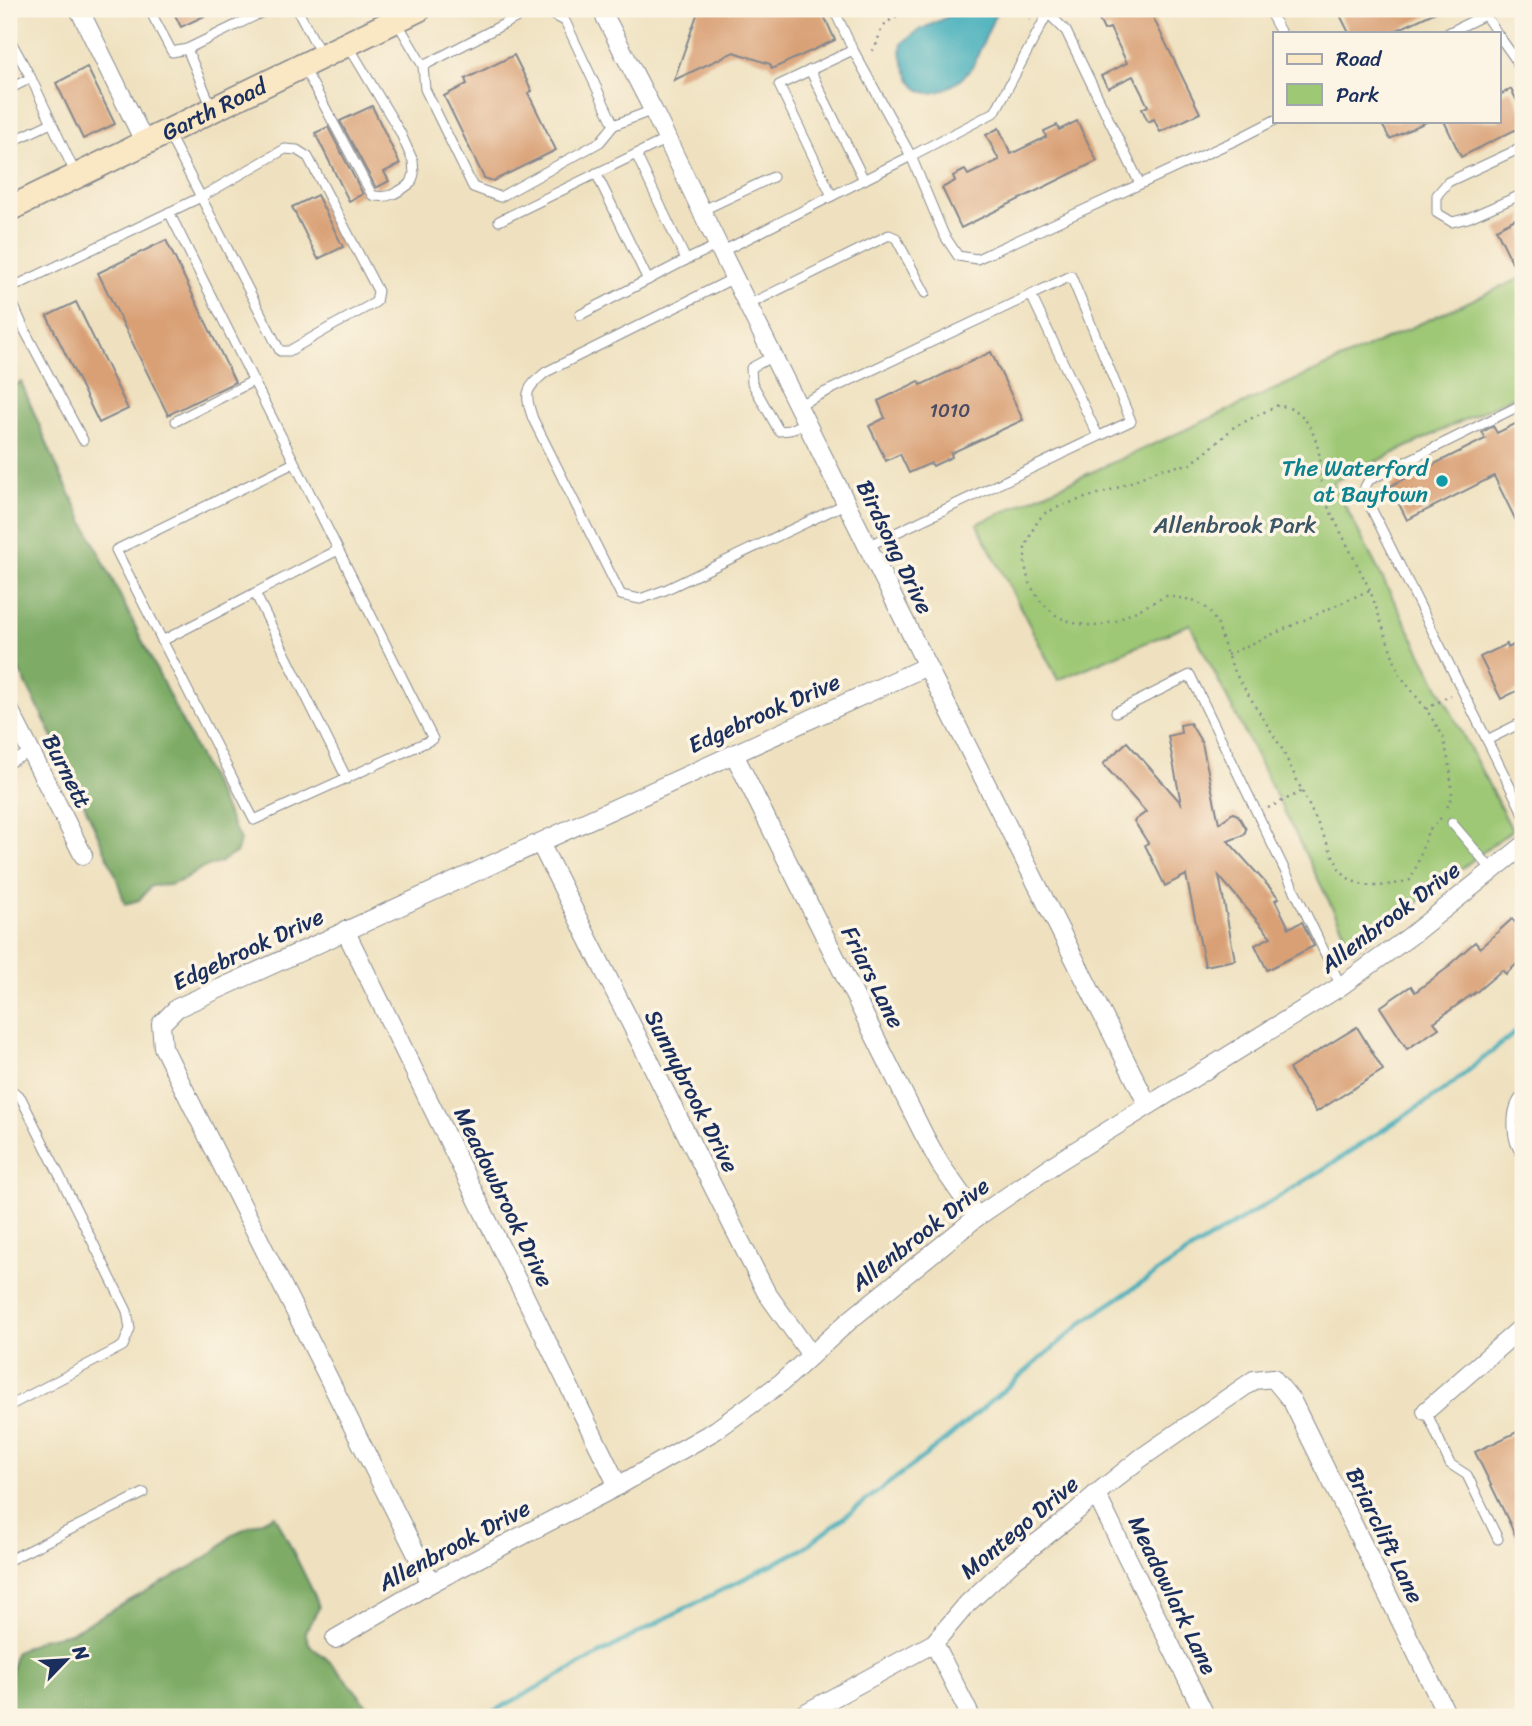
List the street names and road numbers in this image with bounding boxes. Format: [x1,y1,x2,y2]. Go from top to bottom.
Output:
street label: Garth Road [154,66,275,153]
street label: Birdsong Drive [844,473,945,622]
street label: Edgebrook Drive [681,661,847,765]
street label: Burnett [30,727,103,816]
street label: Allenbrook Drive [1310,850,1470,985]
street label: Edgebrook Drive [166,896,331,1003]
street label: Friars Lane [829,918,916,1036]
street label: Sunnybrook Drive [633,1002,750,1180]
street label: Meadowbrook Drive [442,1100,565,1295]
street label: Allenbrook Drive [841,1166,999,1303]
street label: Briarclift Lane [1334,1460,1435,1611]
street label: Montego Drive [950,1465,1088,1590]
street label: Allenbrook Drive [370,1488,538,1603]
street label: Meadowlark Lane [1116,1508,1229,1682]

